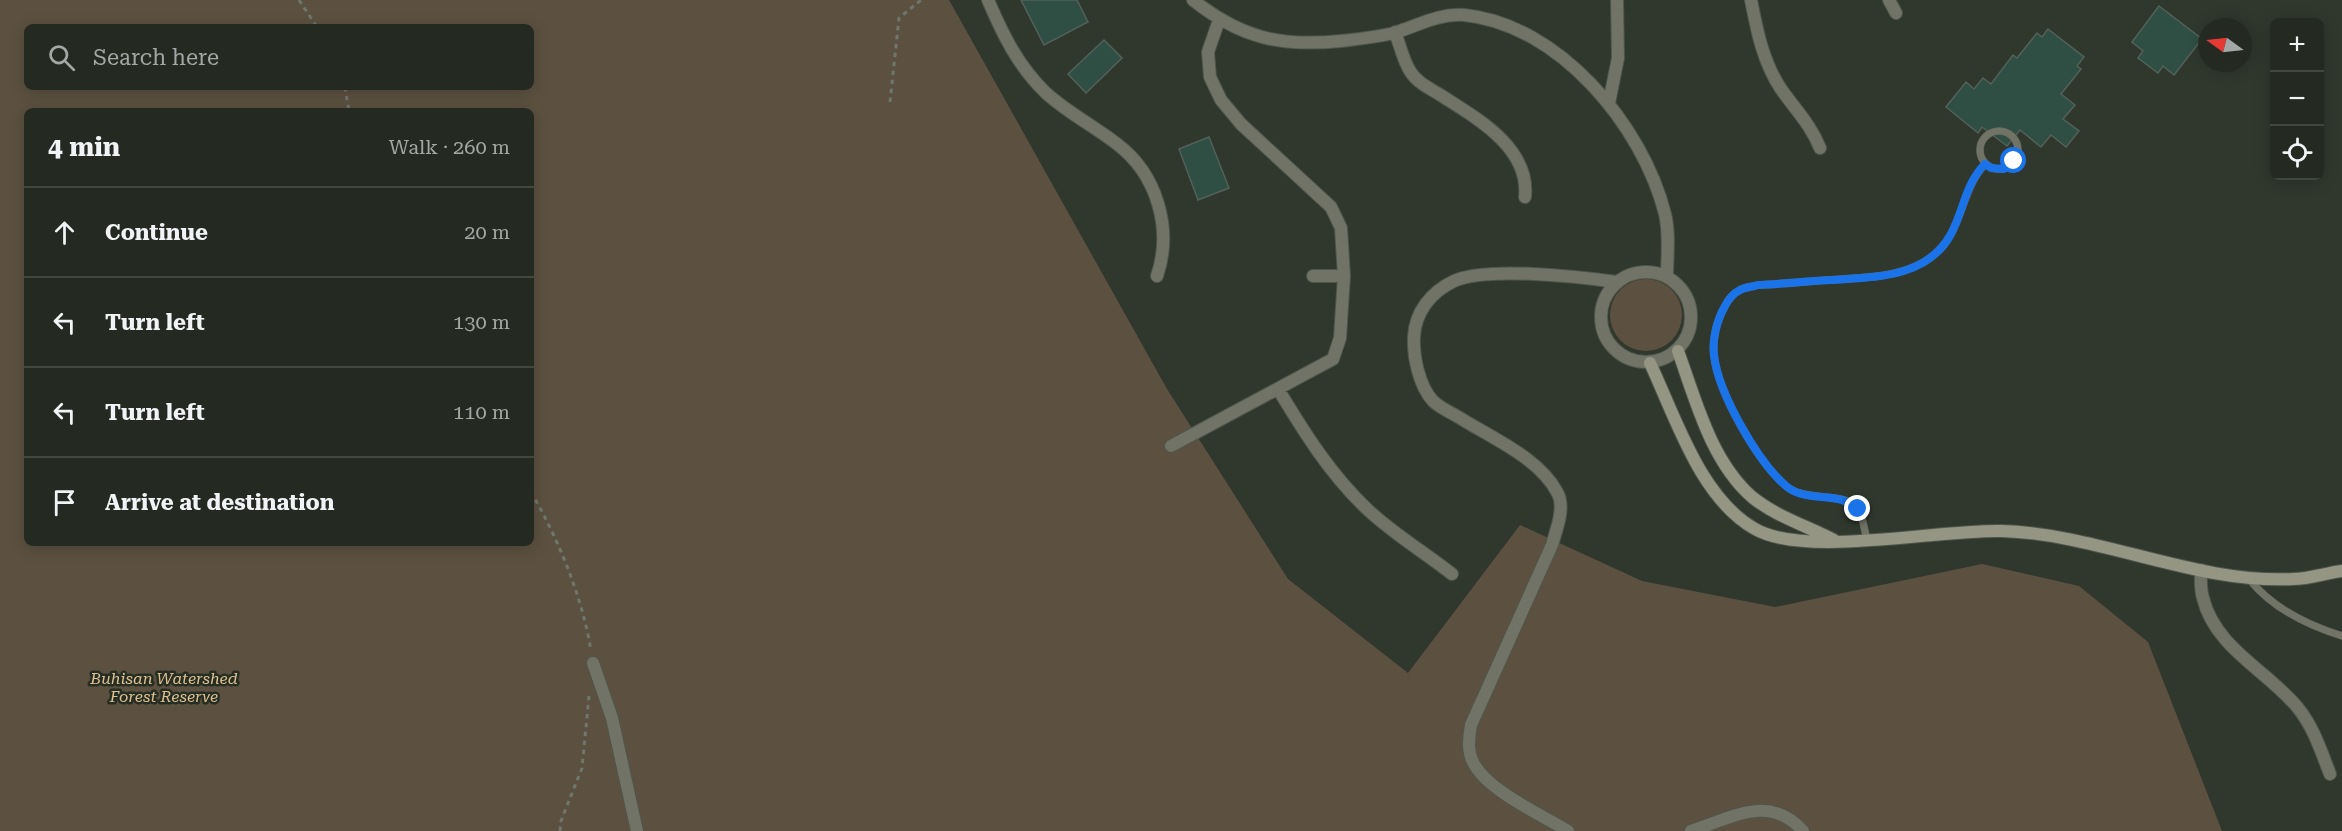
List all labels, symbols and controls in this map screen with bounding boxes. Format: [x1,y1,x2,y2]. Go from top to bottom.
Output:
north arrow [2198,18,2252,72]
map controls [2270,18,2324,180]
button: + [2270,18,2324,72]
search box [24,24,534,90]
icon: search [45,41,78,74]
text: Search here [93,45,219,70]
button: − [2270,72,2324,126]
button: locate [2270,126,2324,180]
text: 4 min [48,132,120,162]
text: Walk · 260 m [389,135,510,159]
route start [2000,147,2026,173]
icon: ahead [48,216,81,249]
text: Continue [105,220,208,245]
text: 20 m [464,220,510,244]
icon: left [48,306,81,339]
text: Turn left [105,310,205,335]
text: 130 m [453,310,510,334]
icon: left [48,396,81,429]
text: Turn left [105,400,205,425]
text: 110 m [453,400,510,424]
icon: arrive [48,486,81,519]
text: Arrive at destination [105,490,334,515]
route end [1844,495,1870,521]
park label: Buhisan Watershed Forest Reserve [89,669,238,706]

